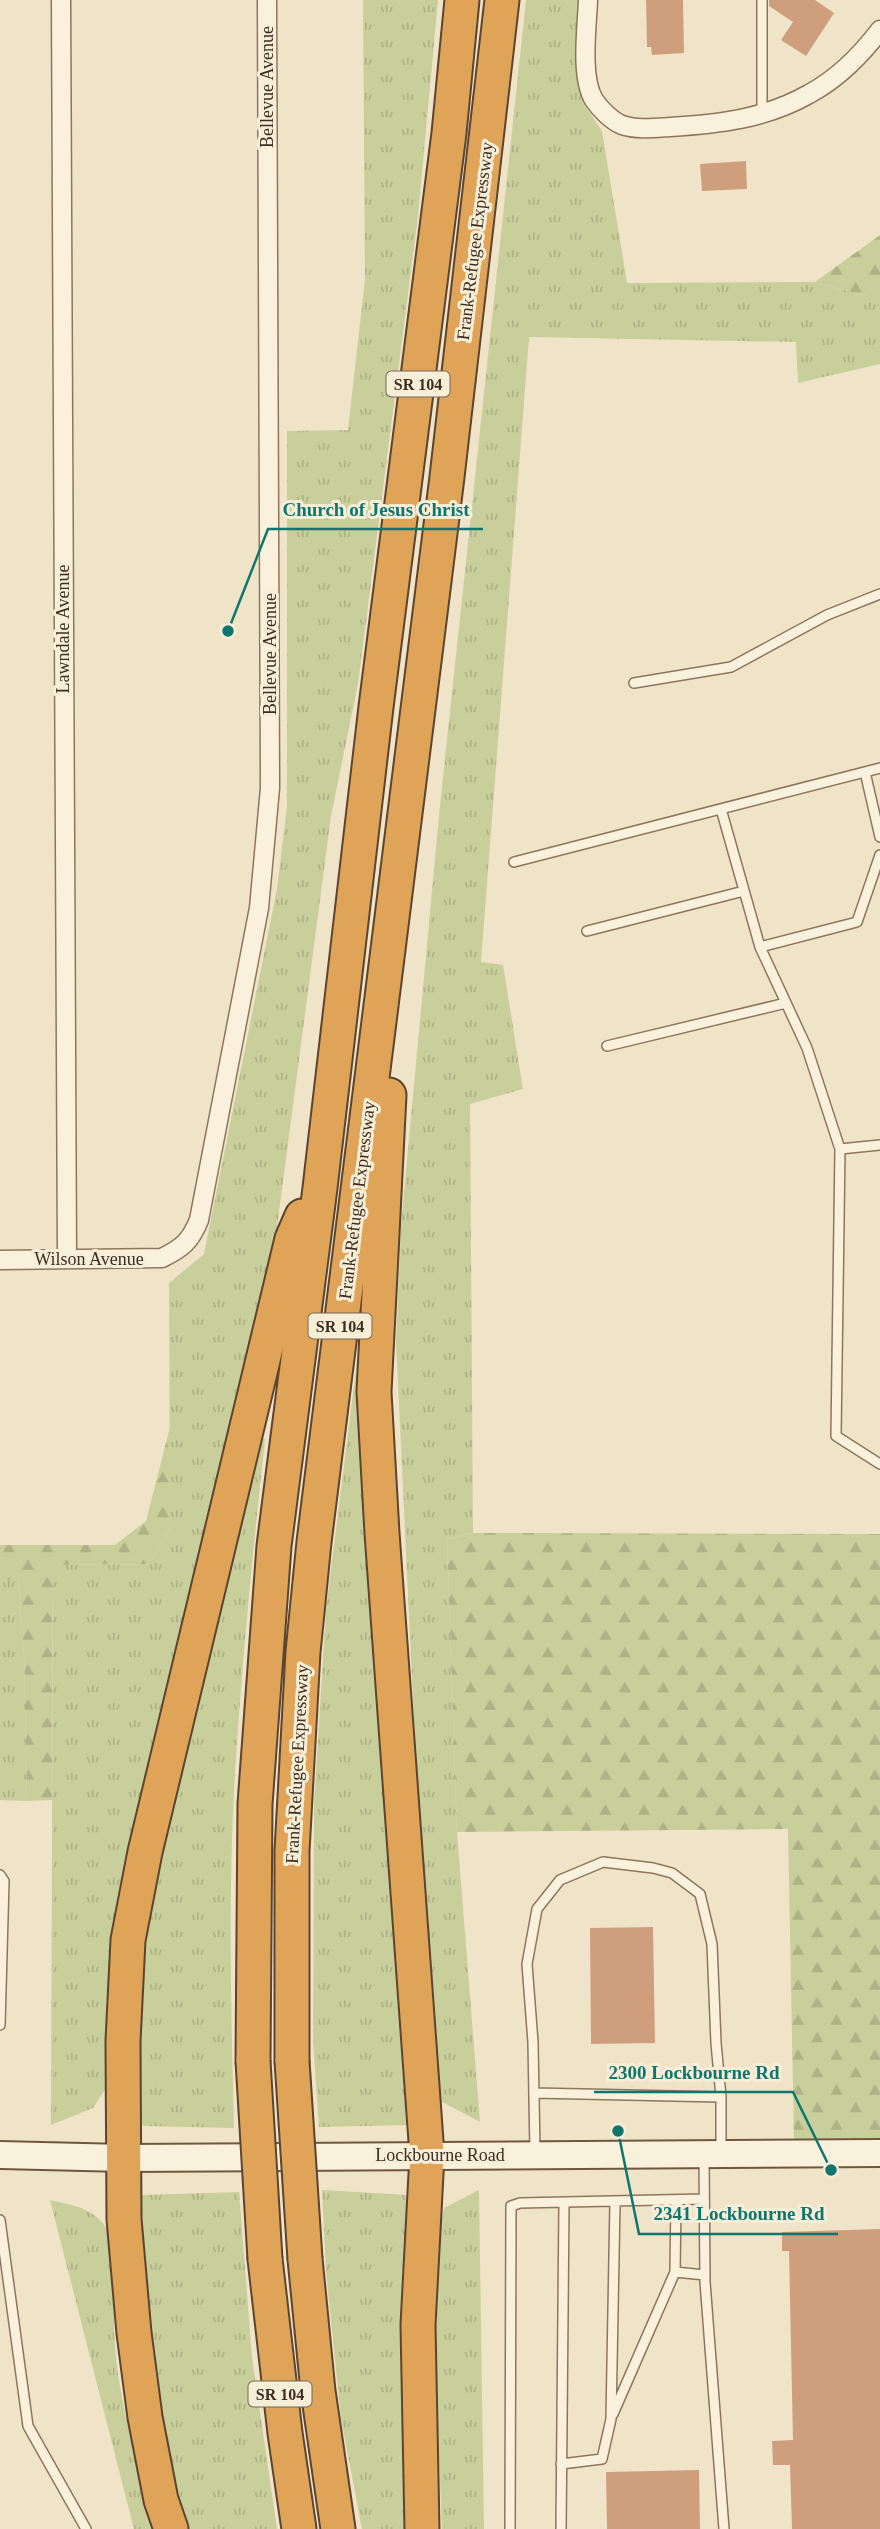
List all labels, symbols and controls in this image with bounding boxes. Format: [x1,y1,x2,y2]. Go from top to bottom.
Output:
street label: Bellevue Avenue [257,26,277,148]
street label: Frank-Refugee Expressway [453,141,497,341]
road number: SR 104 [386,372,450,396]
callout: Church of Jesus Christ [268,489,483,529]
text: Church of Jesus Christ [282,499,470,520]
street label: Lawndale Avenue [53,564,73,694]
street label: Bellevue Avenue [260,593,280,715]
street label: Frank-Refugee Expressway [335,1100,379,1300]
street label: Wilson Avenue [34,1249,144,1269]
road number: SR 104 [308,1314,372,1338]
street label: Frank-Refugee Expressway [282,1664,312,1864]
callout: 2300 Lockbourne Rd [594,2052,793,2092]
text: 2300 Lockbourne Rd [608,2062,780,2083]
street label: Lockbourne Road [375,2145,505,2165]
callout: 2341 Lockbourne Rd [639,2194,838,2234]
text: 2341 Lockbourne Rd [653,2203,825,2224]
road number: SR 104 [248,2382,312,2406]

